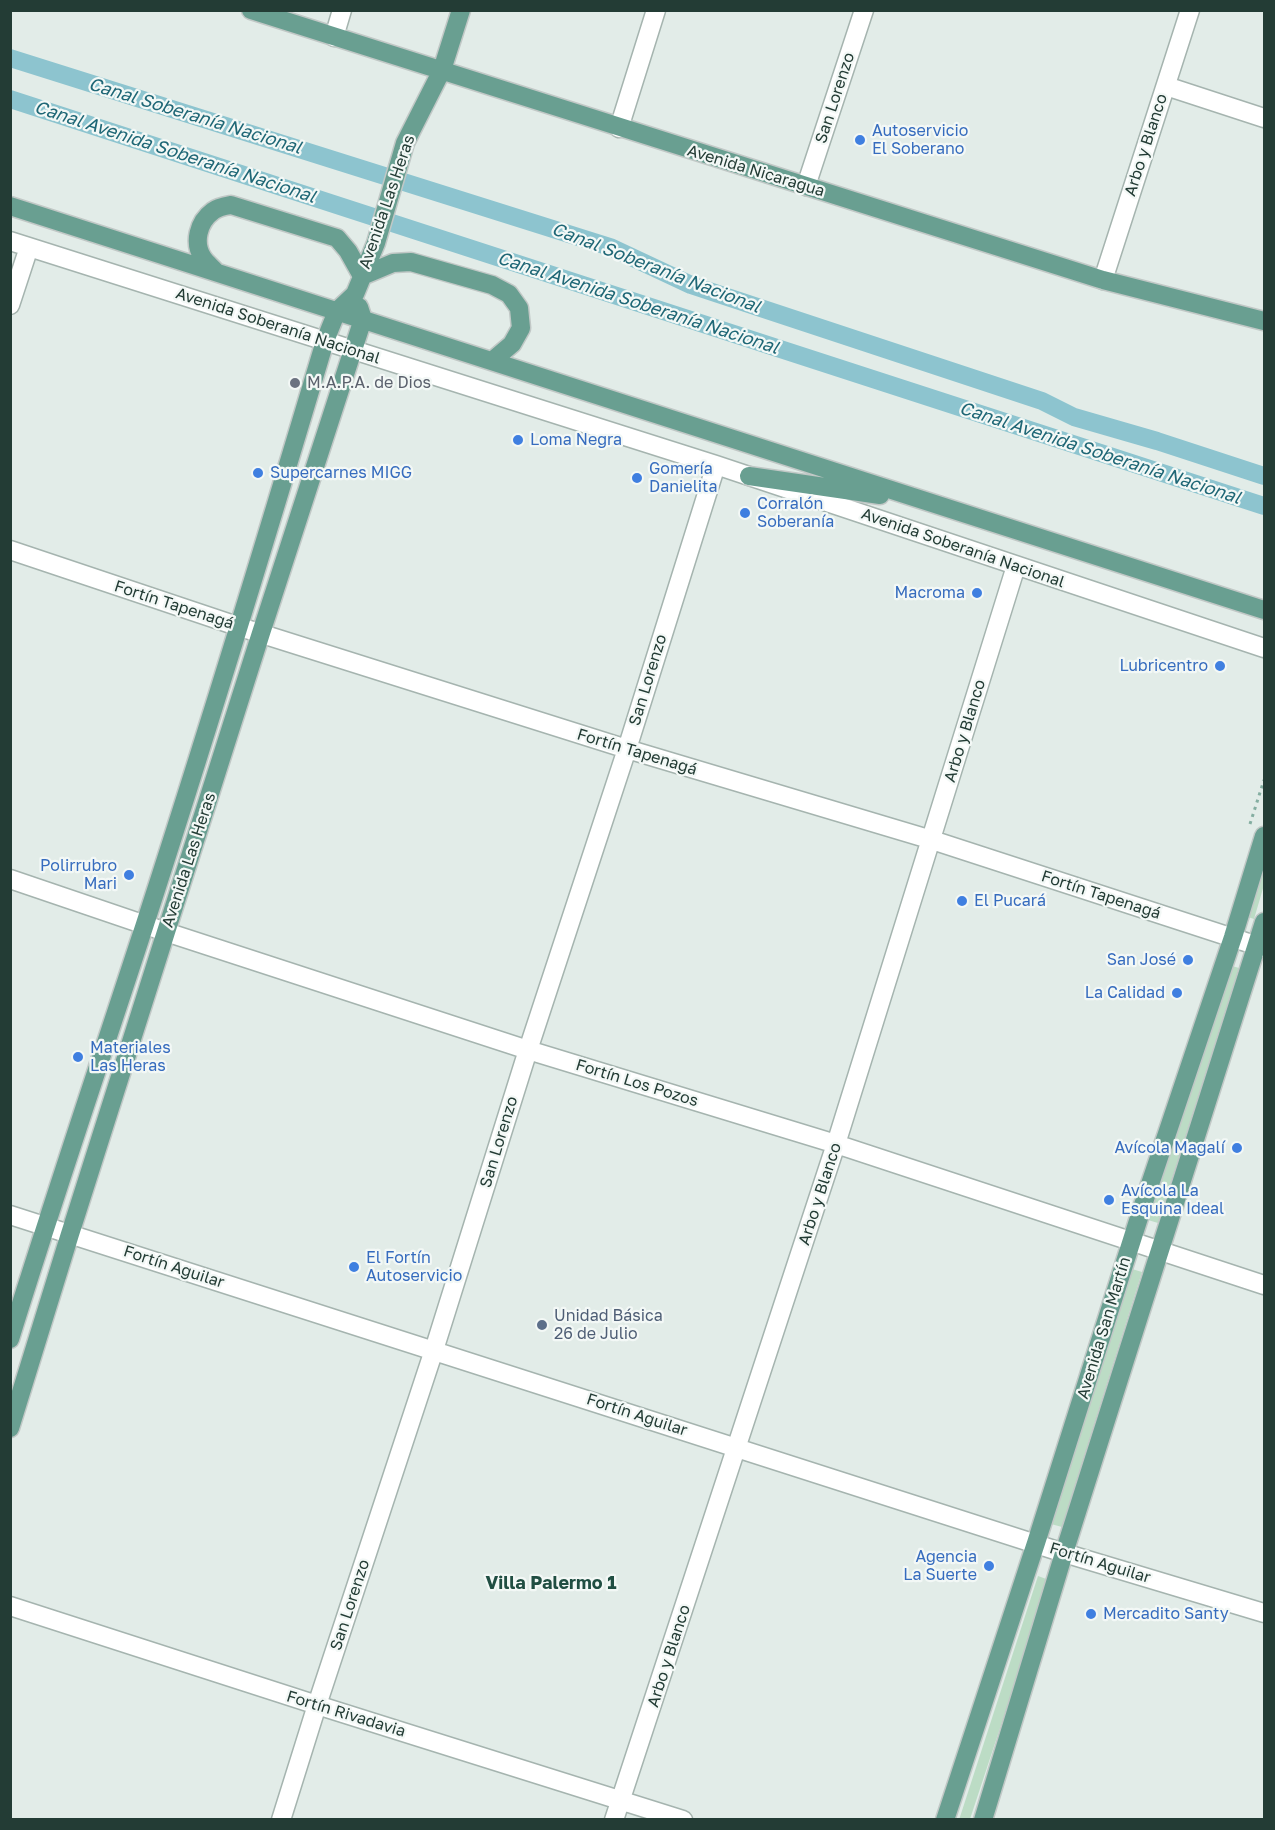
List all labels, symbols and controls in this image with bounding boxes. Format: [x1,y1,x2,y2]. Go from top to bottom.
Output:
street label: San Lorenzo [811,50,859,146]
water label: Canal Soberanía Nacional [86,73,304,159]
street label: Arbo y Blanco [1120,91,1172,199]
water label: Canal Avenida Soberanía Nacional [32,96,318,208]
place label: Autoservicio El Soberano [872,121,968,159]
street label: Avenida Las Heras [355,132,419,272]
marker: Autoservicio El Soberano [853,133,867,147]
street label: Avenida Nicaragua [685,141,827,201]
water label: Canal Soberanía Nacional [549,218,763,318]
water label: Canal Avenida Soberanía Nacional [495,247,781,359]
street label: Avenida Soberanía Nacional [173,284,383,368]
place label: M.A.P.A. de Dios [307,373,431,393]
marker: M.A.P.A. de Dios [288,376,302,390]
water label: Canal Avenida Soberanía Nacional [957,397,1243,509]
place label: Loma Negra [530,430,622,450]
marker: Loma Negra [511,433,525,447]
place label: Gomería Danielita [649,459,717,497]
place label: Supercarnes MIGG [270,463,412,483]
marker: Supercarnes MIGG [251,466,265,480]
marker: Gomería Danielita [630,471,644,485]
place label: Corralón Soberanía [757,494,834,532]
street label: Avenida Soberanía Nacional [859,504,1067,592]
marker: Corralón Soberanía [738,506,752,520]
street label: Fortín Tapenagá [112,577,236,633]
place label: Macroma [895,583,965,603]
marker: Macroma [970,586,984,600]
street label: San Lorenzo [625,632,671,728]
place label: Lubricentro [1119,656,1208,676]
marker: Lubricentro [1213,659,1227,673]
street label: Arbo y Blanco [940,677,990,785]
street label: Fortín Tapenagá [575,725,699,779]
street label: Avenida Las Heras [158,790,220,930]
place label: Polirrubro Mari [40,856,117,894]
street label: Fortín Tapenagá [1039,867,1163,923]
marker: Polirrubro Mari [122,868,136,882]
place label: El Pucará [974,891,1046,911]
marker: El Pucará [955,894,969,908]
place label: San José [1107,950,1176,970]
marker: San José [1181,953,1195,967]
place label: La Calidad [1085,983,1165,1003]
marker: La Calidad [1170,986,1184,1000]
place label: Materiales Las Heras [90,1038,171,1076]
marker: Materiales Las Heras [71,1050,85,1064]
street label: Fortín Los Pozos [573,1055,701,1111]
street label: San Lorenzo [476,1094,522,1190]
place label: Avícola Magalí [1114,1138,1225,1158]
street label: Arbo y Blanco [794,1140,846,1248]
marker: Avícola Magalí [1230,1141,1244,1155]
place label: Avícola La Esquina Ideal [1121,1181,1224,1219]
marker: Avícola La Esquina Ideal [1102,1193,1116,1207]
street label: Fortín Aguilar [121,1242,227,1292]
place label: El Fortín Autoservicio [366,1248,462,1286]
street label: Avenida San Martín [1073,1255,1135,1401]
marker: El Fortín Autoservicio [347,1260,361,1274]
place label: Unidad Básica 26 de Julio [554,1306,663,1344]
marker: Unidad Básica 26 de Julio [535,1318,549,1332]
street label: Fortín Aguilar [584,1390,690,1440]
street label: Fortín Aguilar [1047,1538,1153,1588]
place label: Agencia La Suerte [903,1547,977,1585]
street label: San Lorenzo [326,1557,374,1653]
marker: Agencia La Suerte [982,1559,996,1573]
district label: Villa Palermo 1 [486,1572,616,1594]
street label: Arbo y Blanco [643,1602,695,1710]
place label: Mercadito Santy [1103,1604,1229,1624]
marker: Mercadito Santy [1084,1607,1098,1621]
street label: Fortín Rivadavia [284,1687,408,1741]

